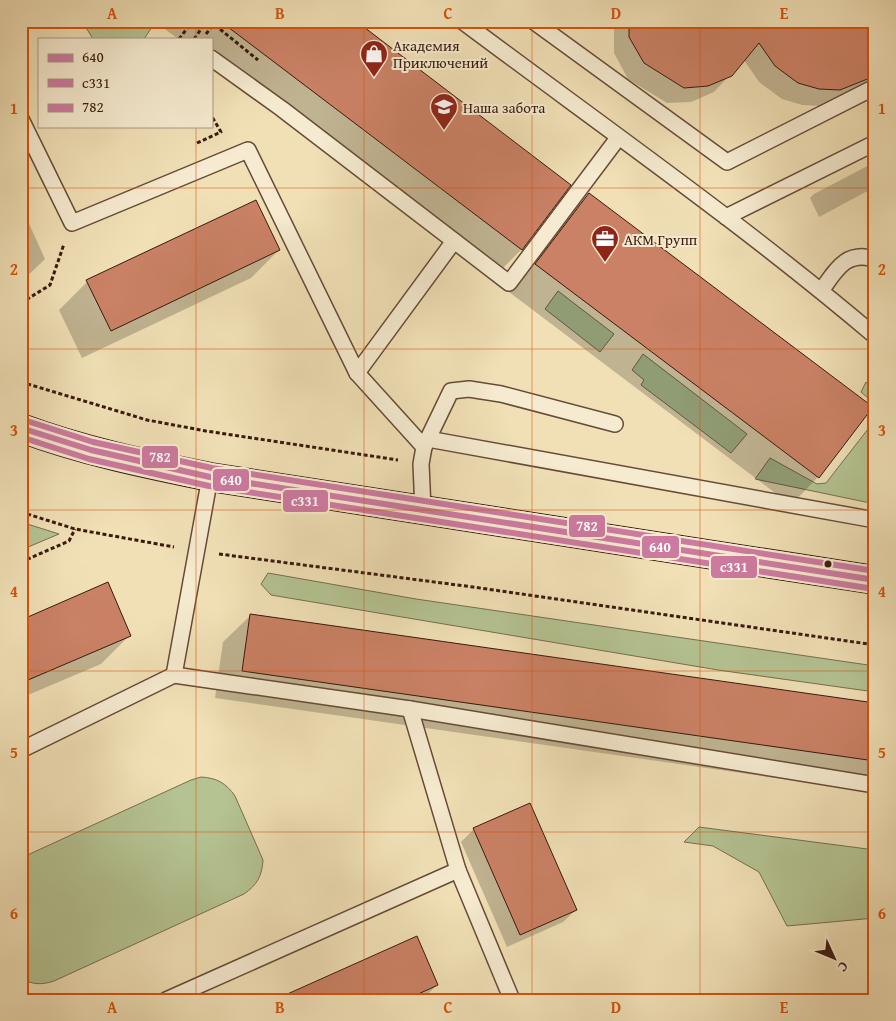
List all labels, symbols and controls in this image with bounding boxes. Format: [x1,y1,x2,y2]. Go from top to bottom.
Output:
text: A [107,1,118,25]
text: B [275,1,285,25]
text: C [443,1,453,25]
text: D [611,1,621,25]
text: E [780,1,789,25]
place label: Академия Приключений [393,35,488,73]
legend [38,38,212,128]
shop icon: Академия Приключений [359,39,389,78]
text: 640 [82,46,104,67]
text: с331 [82,72,110,93]
school or university icon: Наша забота [429,92,459,131]
text: 1 [10,96,18,120]
text: 782 [82,96,104,117]
text: 1 [878,96,886,120]
place label: Наша забота [463,97,546,118]
office icon: АКМ Групп [590,224,620,263]
place label: АКМ Групп [624,229,698,250]
text: 2 [10,257,18,281]
text: 2 [878,257,886,281]
text: 3 [10,418,18,442]
text: 3 [878,418,886,442]
line badge: 782 [141,445,179,469]
text: 782 [149,447,171,467]
line badge: 640 [212,468,250,492]
text: 640 [220,470,242,490]
line badge: с331 [282,489,329,513]
text: с331 [291,491,319,511]
line badge: 782 [568,514,606,538]
text: 782 [576,516,598,536]
line badge: 640 [641,535,680,559]
text: 640 [649,537,671,557]
line badge: с331 [710,555,758,579]
text: с331 [720,557,748,577]
unlabelled marker [823,559,833,569]
text: 4 [10,579,18,603]
text: 4 [878,579,886,603]
text: 5 [10,740,18,764]
text: 5 [878,740,886,764]
text: 6 [10,901,18,925]
text: 6 [878,901,886,925]
north arrow [808,934,858,984]
text: С [833,957,853,977]
text: A [107,995,118,1019]
text: B [275,995,285,1019]
text: C [443,995,453,1019]
text: D [611,995,621,1019]
text: E [780,995,789,1019]

